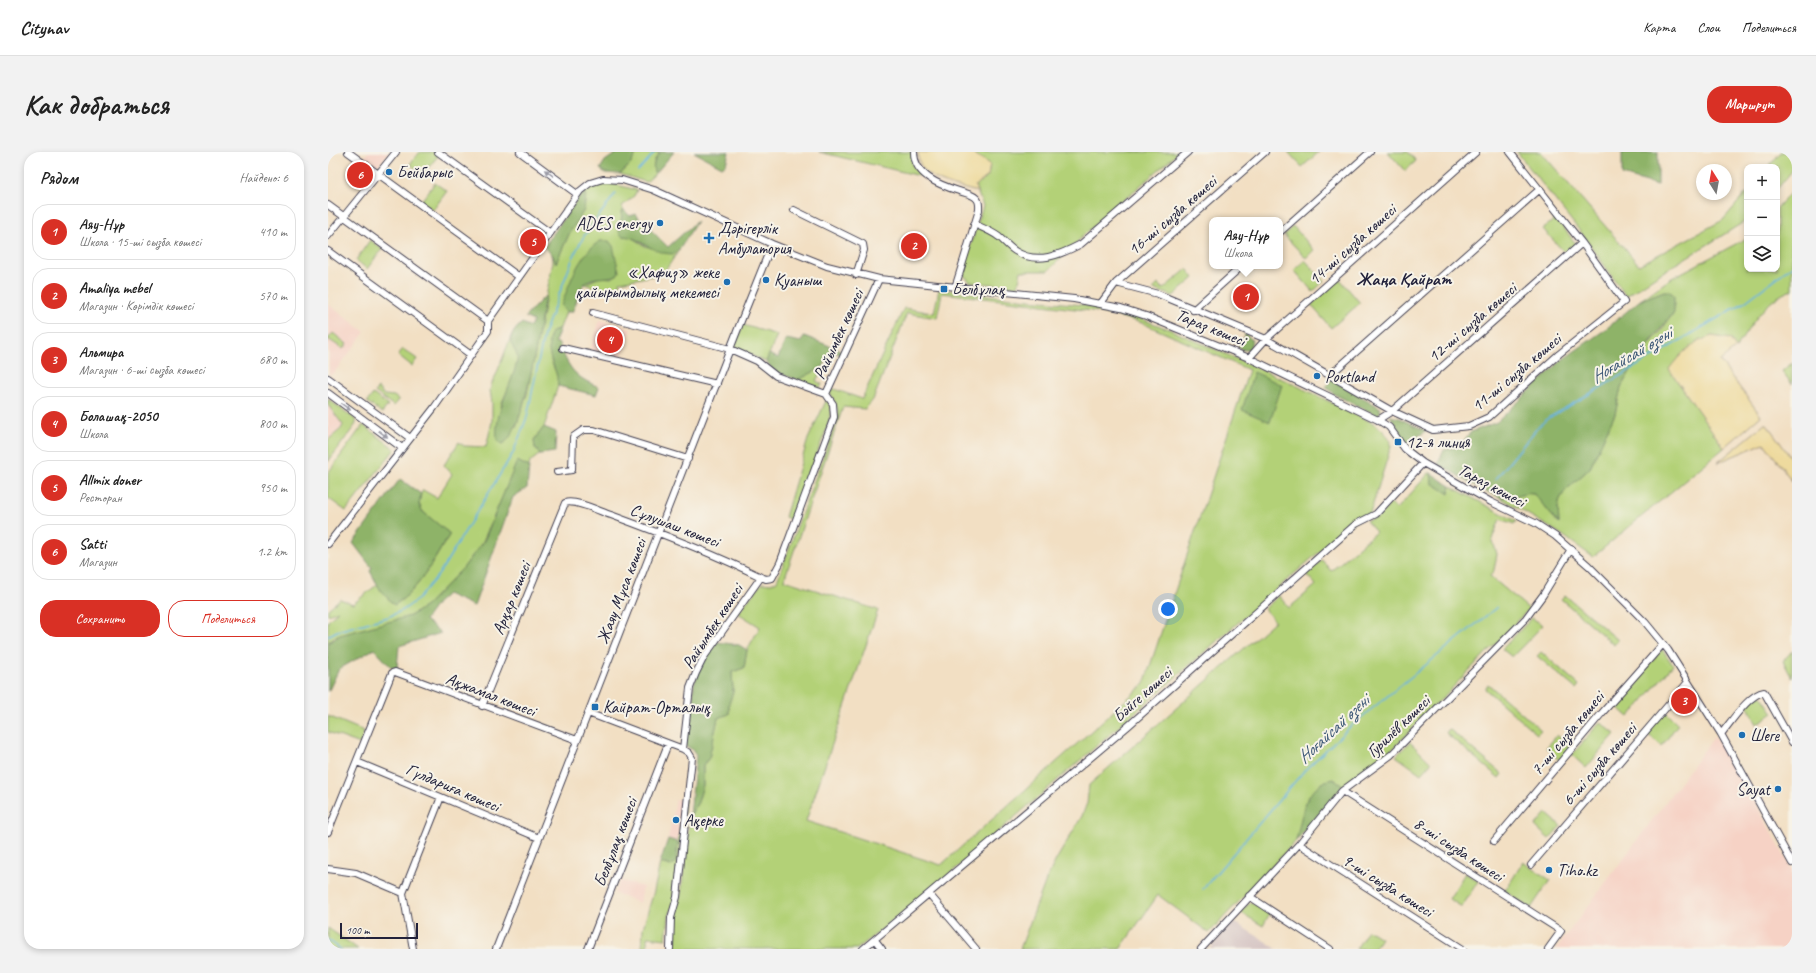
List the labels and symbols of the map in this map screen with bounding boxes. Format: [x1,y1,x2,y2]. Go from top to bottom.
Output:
pin: 6 [347,160,373,190]
place label: Бейбарыс [397,162,453,183]
north arrow [1696,164,1732,200]
marker: Бейбарыс [384,167,394,177]
one-way arrow [543,169,554,177]
street label: 16-ші сызба көшесі [1124,170,1223,260]
street label: 14-ші сызба көшесі [1304,198,1403,290]
place label: ADES energy [576,213,653,234]
marker: ADES energy [655,218,665,228]
place label: Дәрігерлік Амбулатория [718,218,792,259]
pin: 5 [520,227,546,257]
pin: 2 [901,231,927,261]
marker: Дәрігерлік Амбулатория [703,232,715,244]
place label: «Хафиз» жеке қайырымдылық мекемесі [575,262,721,303]
district label: Жаңа Қайрат [1357,268,1453,290]
place label: Қуаныш [774,270,822,291]
marker: Қуаныш [761,275,771,285]
marker: «Хафиз» жеке қайырымдылық мекемесі [722,277,732,287]
street label: 12-ші сызба көшесі [1424,277,1523,367]
place label: Белбұлақ [952,279,1006,300]
pin: 1 [1233,282,1259,312]
street label: Райымбек көшесі [808,284,869,383]
marker: Белбұлақ [939,284,949,294]
street label: Тараз көшесі [1173,304,1250,353]
water label: Ноғайсай өзені [1587,320,1680,389]
pin: 4 [597,325,623,355]
street label: 11-ші сызба көшесі [1467,328,1568,417]
place label: Portland [1325,366,1377,387]
marker: Portland [1312,371,1322,381]
one-way arrow [341,403,351,411]
one-way arrow [378,430,388,438]
place label: 12-я линия [1406,432,1471,453]
marker: 12-я линия [1393,437,1403,447]
street label: Тараз көшесі [1454,459,1531,514]
street label: Сұлушаш көшесі [627,499,724,553]
street label: Жаяу Мұса көшесі [592,534,652,647]
street label: Арқар көшесі [487,557,536,638]
street label: Райымбек көшесі [677,578,749,673]
your location [1158,599,1178,619]
street label: Бәйге көшесі [1108,661,1178,726]
street label: Ақжамал көшесі [443,668,540,722]
street label: 7-ші сызба көшесі [1526,686,1611,780]
pin: 3 [1671,686,1697,716]
water label: Ноғайсай өзені [1292,687,1378,769]
street label: Гурилёв көшесі [1362,690,1436,762]
place label: Кайрат-Орталық [603,697,711,718]
marker: Кайрат-Орталық [590,702,600,712]
street label: 6-ші сызба көшесі [1558,717,1643,811]
place label: Шеге [1750,725,1781,746]
marker: Шеге [1737,730,1747,740]
street label: Гүлдариға көшесі [403,758,505,817]
place label: Sayat [1737,779,1772,800]
marker: Sayat [1773,784,1783,794]
street label: Белбұлақ көшесі [589,793,643,890]
place label: Ақерке [684,810,724,831]
street label: 8-ші сызба көшесі [1409,813,1509,888]
marker: Ақерке [671,815,681,825]
street label: 9-ші сызба көшесі [1338,849,1439,923]
place label: Tiho.kz [1557,860,1598,881]
marker: Tiho.kz [1544,865,1554,875]
scale bar [340,921,418,940]

